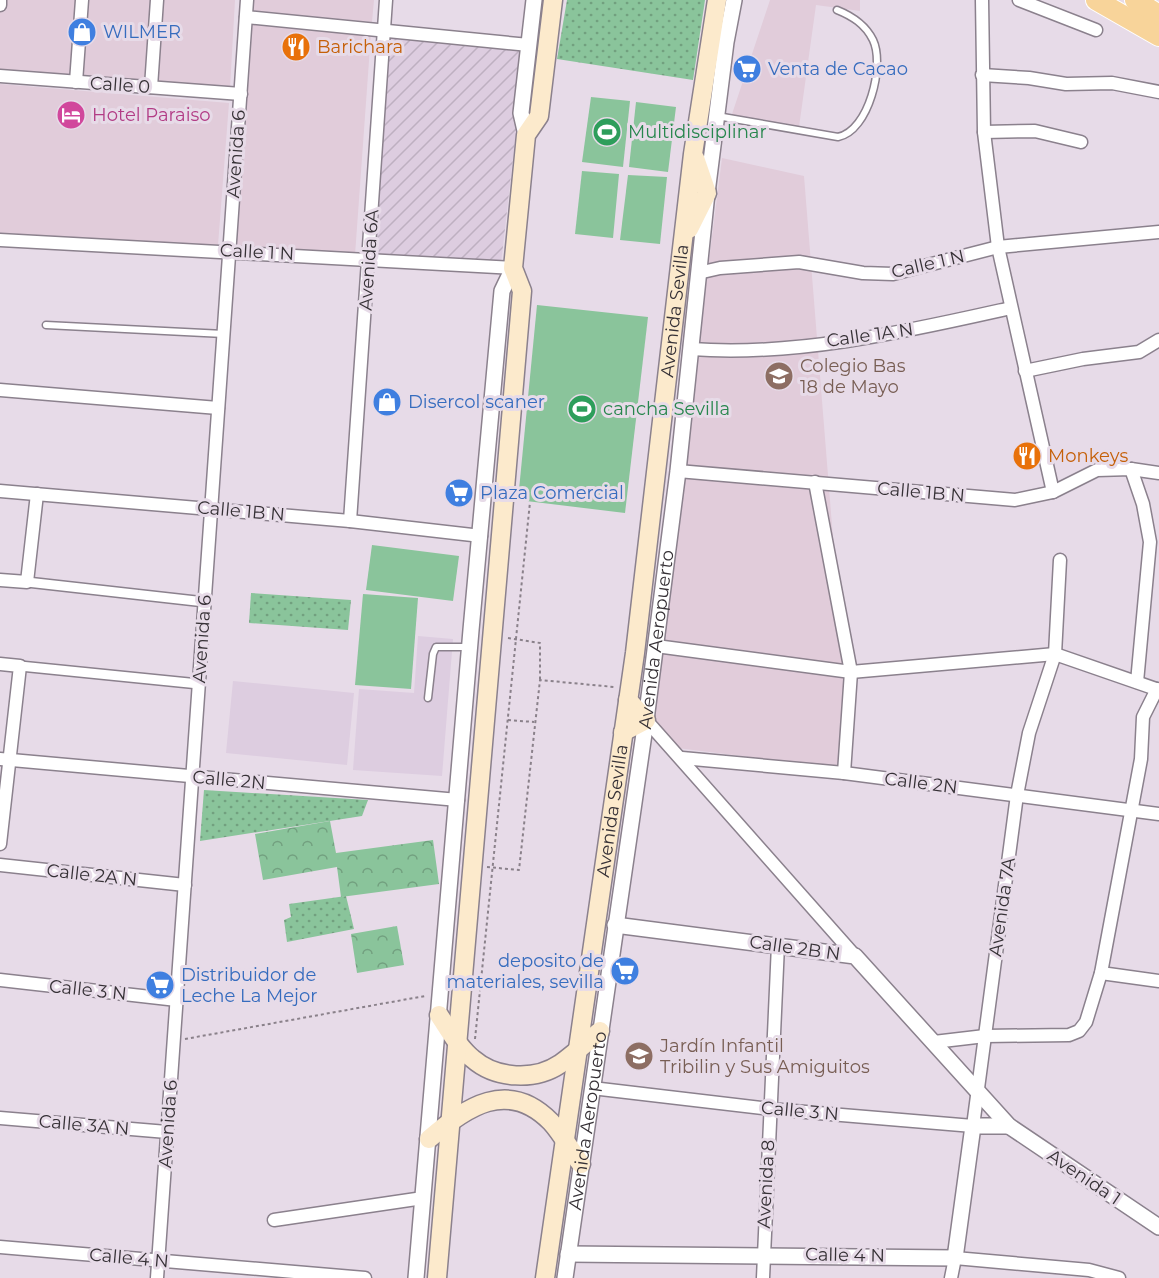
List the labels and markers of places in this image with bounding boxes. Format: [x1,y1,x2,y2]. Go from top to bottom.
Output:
shop icon: WILMER [66,16,98,48]
place label: WILMER [103,21,181,43]
restaurant icon: Barichara [280,31,312,63]
place label: Barichara [317,36,403,58]
supermarket icon: Venta de Cacao [731,53,763,85]
place label: Venta de Cacao [768,58,908,80]
hotel icon: Hotel Paraiso [55,99,87,131]
place label: Hotel Paraiso [92,104,211,126]
sports icon: Multidisciplinar [591,116,623,148]
place label: Multidisciplinar [628,121,767,143]
place label: Colegio Bas 18 de Mayo [800,355,906,398]
school or university icon: Colegio Bas 18 de Mayo [763,360,795,392]
shop icon: Disercol scaner [371,386,403,418]
place label: Disercol scaner [408,391,545,413]
sports icon: cancha Sevilla [566,393,598,425]
place label: cancha Sevilla [603,398,730,420]
restaurant icon: Monkeys [1011,440,1043,472]
place label: Monkeys [1048,445,1128,467]
supermarket icon: Plaza Comercial [443,477,475,509]
place label: Plaza Comercial [480,482,624,504]
place label: deposito de materiales, sevilla [446,950,604,993]
supermarket icon: deposito de materiales, sevilla [609,955,641,987]
place label: Distribuidor de Leche La Mejor [181,964,317,1007]
supermarket icon: Distribuidor de Leche La Mejor [144,969,176,1001]
place label: Jardín Infantil Tribilin y Sus Amiguitos [659,1035,870,1078]
school or university icon: Jardín Infantil Tribilin y Sus Amiguitos [623,1040,655,1072]

